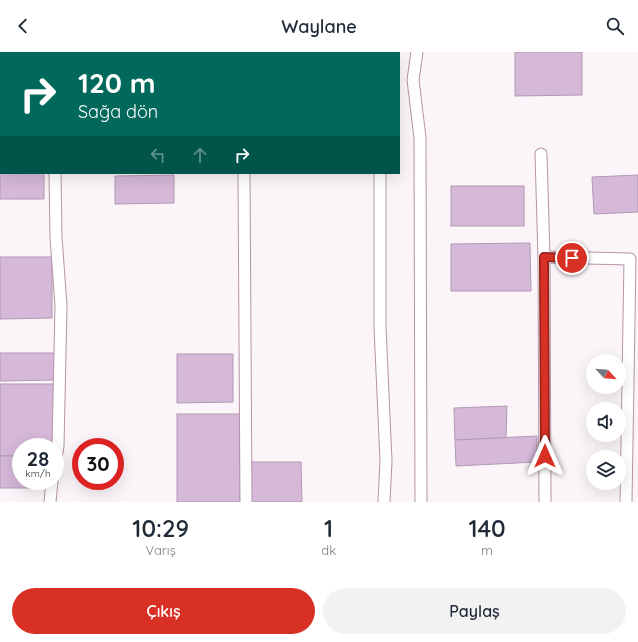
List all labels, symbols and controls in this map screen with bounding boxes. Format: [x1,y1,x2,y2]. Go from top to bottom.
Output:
icon: back [12,15,34,37]
text: Waylane [281,15,357,38]
icon: search [604,15,626,37]
text: 120 m [78,65,156,100]
icon: right [12,68,64,120]
text: Sağa dön [78,100,158,123]
icon: left [147,144,169,166]
icon: ahead [189,144,211,166]
icon: right [231,144,253,166]
pin [555,241,589,275]
icon: arrive [561,247,583,269]
north arrow [586,354,626,394]
map controls [586,354,626,490]
button: sound [586,402,626,442]
position arrow [524,435,566,477]
speed limit sign: 30 [72,438,124,490]
text: 28 [27,446,49,471]
button: layers [586,450,626,490]
text: km/h [25,467,51,480]
text: 10:29 [132,513,189,543]
text: 1 [324,513,333,543]
text: 140 [468,513,506,543]
text: Varış [146,542,176,558]
text: dk [321,542,336,558]
text: m [481,542,493,558]
button: Çıkış [12,588,315,634]
button: Paylaş [323,588,626,634]

